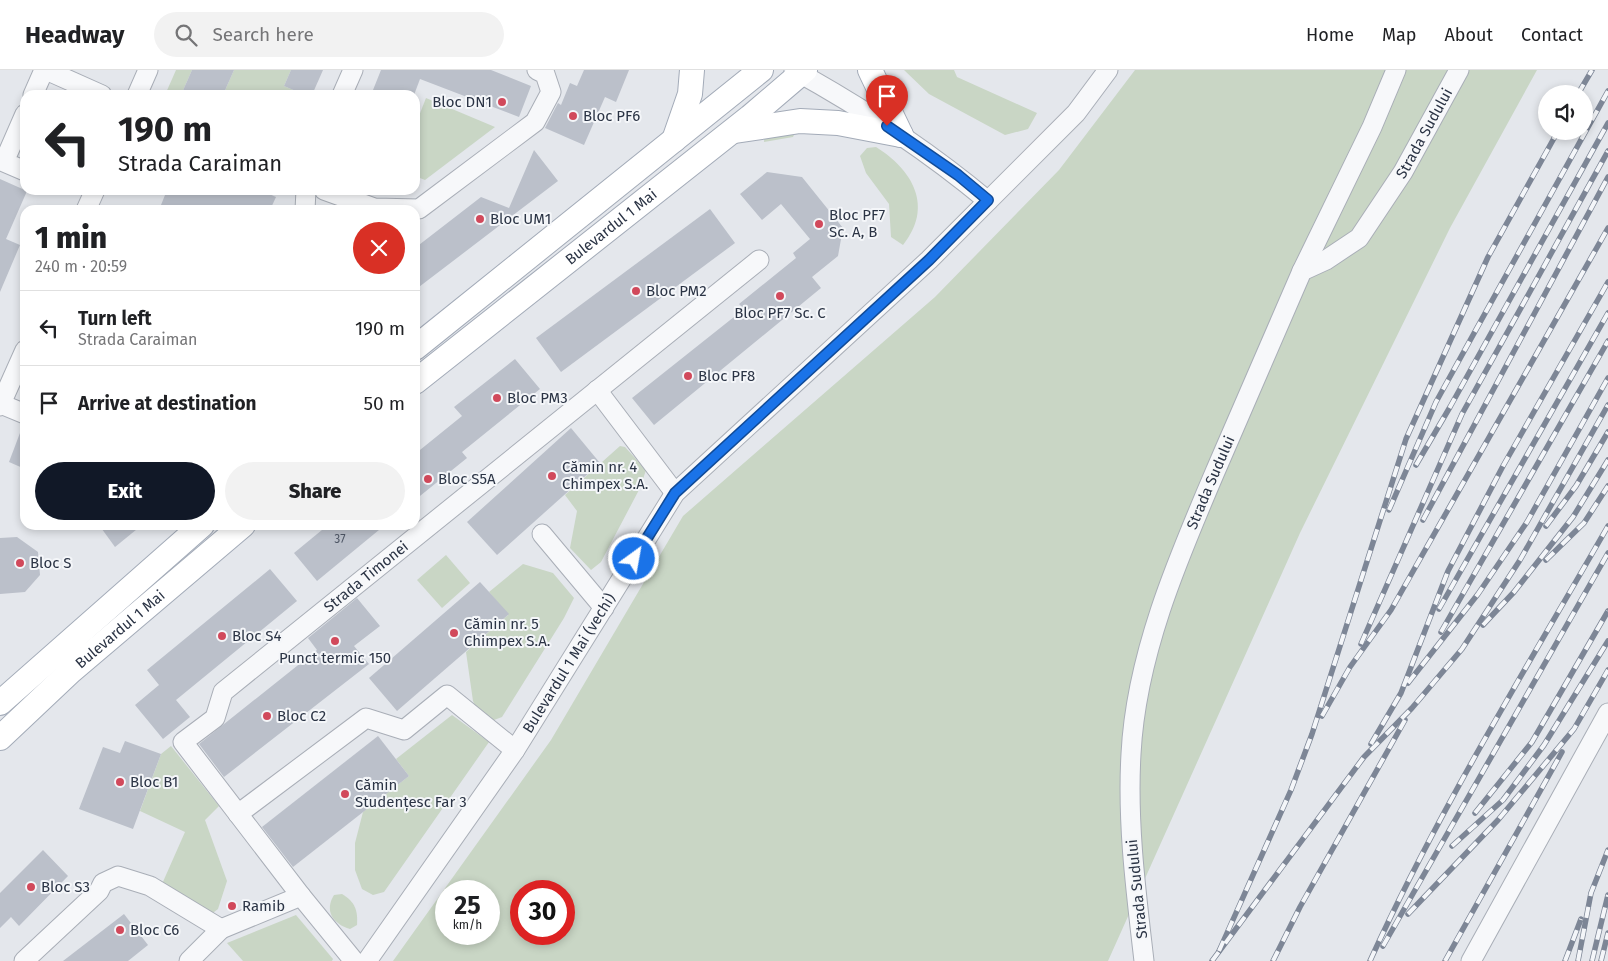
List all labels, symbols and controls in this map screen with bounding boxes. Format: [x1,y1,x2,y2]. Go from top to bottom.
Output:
search box [154,12,504,57]
text: Headway [25,21,124,49]
icon: search [172,21,200,49]
text: Search here [212,23,314,46]
text: Home [1306,24,1354,46]
text: Map [1382,24,1416,46]
text: About [1444,24,1493,46]
text: Contact [1521,24,1583,46]
pin [866,75,908,126]
icon: arrive [873,82,901,110]
street label: Strada Sudului [1392,85,1456,182]
map controls [1538,85,1593,140]
button: sound [1538,85,1593,140]
place label: Bloc DN1 [432,93,492,111]
marker: Bloc DN1 [496,96,508,108]
place label: Bloc PF6 [583,107,640,125]
text: 190 m [118,108,212,150]
icon: left [35,110,100,175]
marker: Bloc PF6 [567,110,579,122]
text: Strada Caraiman [118,150,282,177]
street label: Bulevardul 1 Mai [562,185,660,269]
place label: Bloc PF7 Sc. A, B [829,206,885,241]
place label: Bloc UM1 [490,210,551,228]
marker: Bloc UM1 [474,213,486,225]
marker: Bloc PF7 Sc. A, B [813,218,825,230]
text: 1 min [35,220,107,256]
button: close [353,222,405,274]
text: 240 m · 20:59 [35,257,127,276]
place label: Bloc PM2 [646,282,707,300]
marker: Bloc PM2 [630,285,642,297]
marker: Bloc PF7 Sc. C [774,290,786,302]
place label: Bloc PF7 Sc. C [734,304,826,322]
text: Turn left [78,307,152,330]
icon: left [35,314,63,342]
text: 190 m [355,317,405,340]
text: Strada Caraiman [78,330,197,349]
place label: Bloc PF8 [698,367,755,385]
marker: Bloc PF8 [682,370,694,382]
icon: arrive [35,389,63,417]
place label: Bloc PM3 [507,389,568,407]
text: Arrive at destination [78,392,257,415]
text: 50 m [364,392,405,415]
marker: Bloc PM3 [491,392,503,404]
street label: Strada Sudului [1183,433,1239,532]
place label: Cămin nr. 4 Chimpex S.A. [562,458,648,493]
button: Exit [35,462,215,520]
button: Share [225,462,405,520]
place label: Bloc S5A [438,470,496,488]
marker: Cămin nr. 4 Chimpex S.A. [546,470,558,482]
marker: Bloc S5A [422,473,434,485]
house number: 37 [334,532,346,546]
position arrow [607,532,659,584]
street label: Strada Timonei [320,537,412,616]
place label: Bloc S [30,554,72,572]
marker: Bloc S [14,557,26,569]
street label: Bulevardul 1 Mai [72,586,168,672]
street label: Bulevardul 1 Mai (vechi) [519,590,619,736]
place label: Cămin nr. 5 Chimpex S.A. [464,615,550,650]
place label: Bloc S4 [232,627,282,645]
marker: Cămin nr. 5 Chimpex S.A. [448,627,460,639]
marker: Bloc S4 [216,630,228,642]
marker: Punct termic 150 [329,635,341,647]
place label: Punct termic 150 [279,649,391,667]
place label: Bloc C2 [277,707,326,725]
marker: Bloc C2 [261,710,273,722]
place label: Bloc B1 [130,773,178,791]
marker: Bloc B1 [114,776,126,788]
place label: Cămin Studențesc Far 3 [355,776,467,812]
marker: Cămin Studențesc Far 3 [339,788,351,800]
street label: Strada Sudului [1123,838,1151,940]
place label: Bloc S3 [41,878,90,896]
speed limit sign: 30 [510,880,575,945]
marker: Bloc S3 [25,881,37,893]
text: 25 [454,891,481,921]
place label: Ramib [242,897,285,915]
marker: Ramib [226,900,238,912]
text: km/h [453,918,482,932]
place label: Bloc C6 [130,921,179,939]
marker: Bloc C6 [114,924,126,936]

